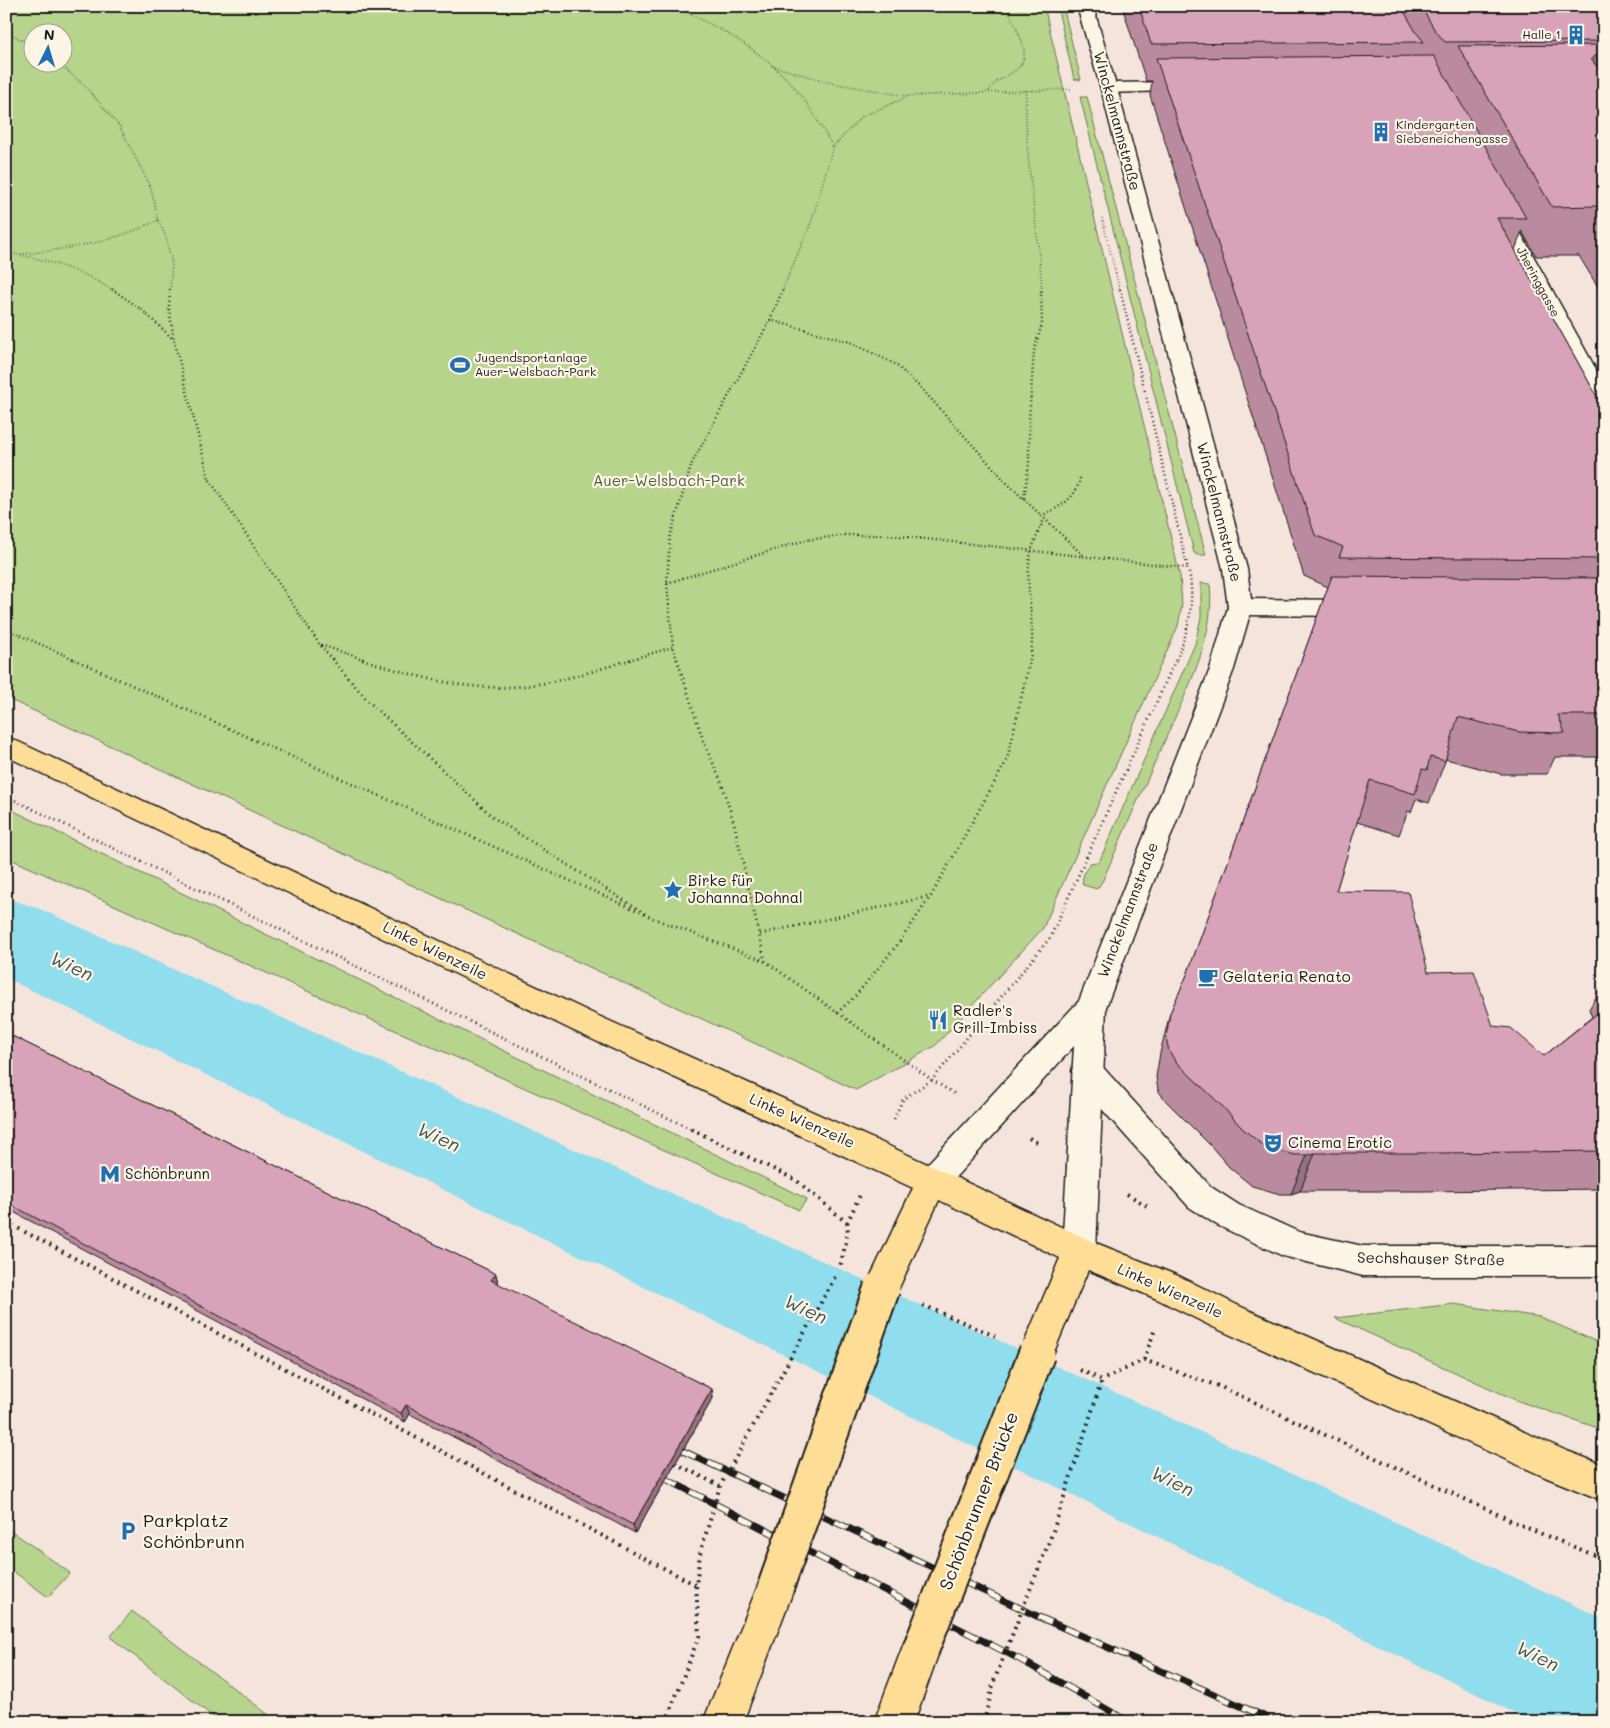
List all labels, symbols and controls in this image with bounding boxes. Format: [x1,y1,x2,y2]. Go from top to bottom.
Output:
north arrow [22,22,72,72]
building icon: Halle 1 [1565,24,1587,46]
text: N [43,25,55,44]
place label: Halle 1 [1522,26,1561,42]
street label: Winckelmannstraße [1090,49,1146,193]
place label: Kindergarten Siebeneichengasse [1396,116,1508,146]
building icon: Kindergarten Siebeneichengasse [1370,121,1392,143]
street label: Jheringgasse [1514,244,1564,320]
place label: Jugendsportanlage Auer-Welsbach-Park [475,349,596,379]
sports icon: Jugendsportanlage Auer-Welsbach-Park [449,354,471,376]
street label: Winckelmannstraße [1193,440,1247,584]
park label: Auer-Welsbach-Park [593,470,745,490]
street label: Winckelmannstraße [1092,839,1162,980]
place label: Birke für Johanna Dohnal [688,870,803,907]
place icon: Birke für Johanna Dohnal [662,879,684,901]
street label: Linke Wienzeile [380,916,491,984]
water label: Wien [47,945,98,986]
cafe icon: Gelateria Renato [1197,966,1219,988]
place label: Gelateria Renato [1223,966,1351,986]
place label: Radler's Grill-Imbiss [953,1000,1037,1037]
restaurant icon: Radler's Grill-Imbiss [927,1009,949,1031]
street label: Linke Wienzeile [747,1088,858,1152]
water label: Wien [414,1116,465,1157]
theatre icon: Cinema Erotic [1262,1132,1284,1154]
place label: Cinema Erotic [1288,1132,1392,1152]
metro station icon: Schönbrunn [99,1163,121,1185]
place label: Schönbrunn [125,1163,210,1183]
street label: Sechshauser Straße [1357,1247,1505,1269]
street label: Linke Wienzeile [1115,1258,1226,1322]
water label: Wien [781,1288,832,1329]
street label: Schönbrunner Brücke [933,1408,1023,1593]
water label: Wien [1148,1459,1199,1502]
place label: Parkplatz Schönbrunn [143,1508,245,1553]
parking icon: Parkplatz Schönbrunn [117,1520,139,1542]
water label: Wien [1513,1634,1564,1677]

